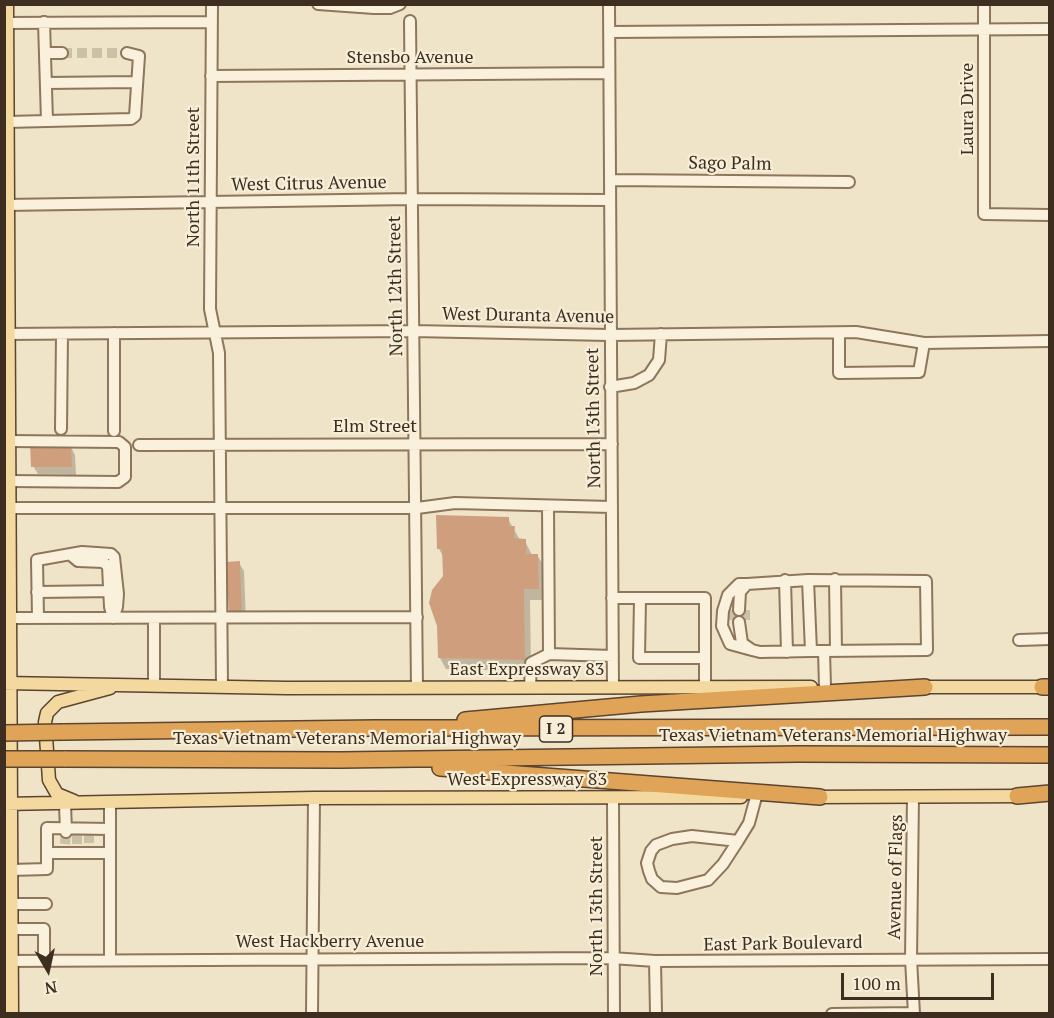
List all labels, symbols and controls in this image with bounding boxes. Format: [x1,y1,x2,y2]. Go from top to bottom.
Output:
street label: Stensbo Avenue [347,47,473,69]
street label: Laura Drive [957,63,979,155]
street label: North 11th Street [183,107,205,247]
street label: Sago Palm [688,152,772,176]
street label: West Citrus Avenue [231,172,387,196]
street label: North 12th Street [384,216,408,356]
street label: West Duranta Avenue [442,304,614,328]
street label: North 13th Street [582,348,606,488]
street label: Elm Street [333,416,417,438]
street label: East Expressway 83 [450,659,604,681]
road number: I 2 [540,716,572,742]
street label: Texas Vietnam Veterans Memorial Highway [659,725,1007,747]
street label: Texas Vietnam Veterans Memorial Highway [173,728,521,750]
street label: West Expressway 83 [447,769,607,791]
street label: Avenue of Flags [884,814,908,940]
street label: North 13th Street [586,836,608,976]
street label: West Hackberry Avenue [236,931,424,953]
street label: East Park Boulevard [703,932,863,956]
north arrow [18,940,78,1000]
scale bar [844,961,997,999]
text: 100 m [852,971,901,995]
text: N [43,976,59,1000]

